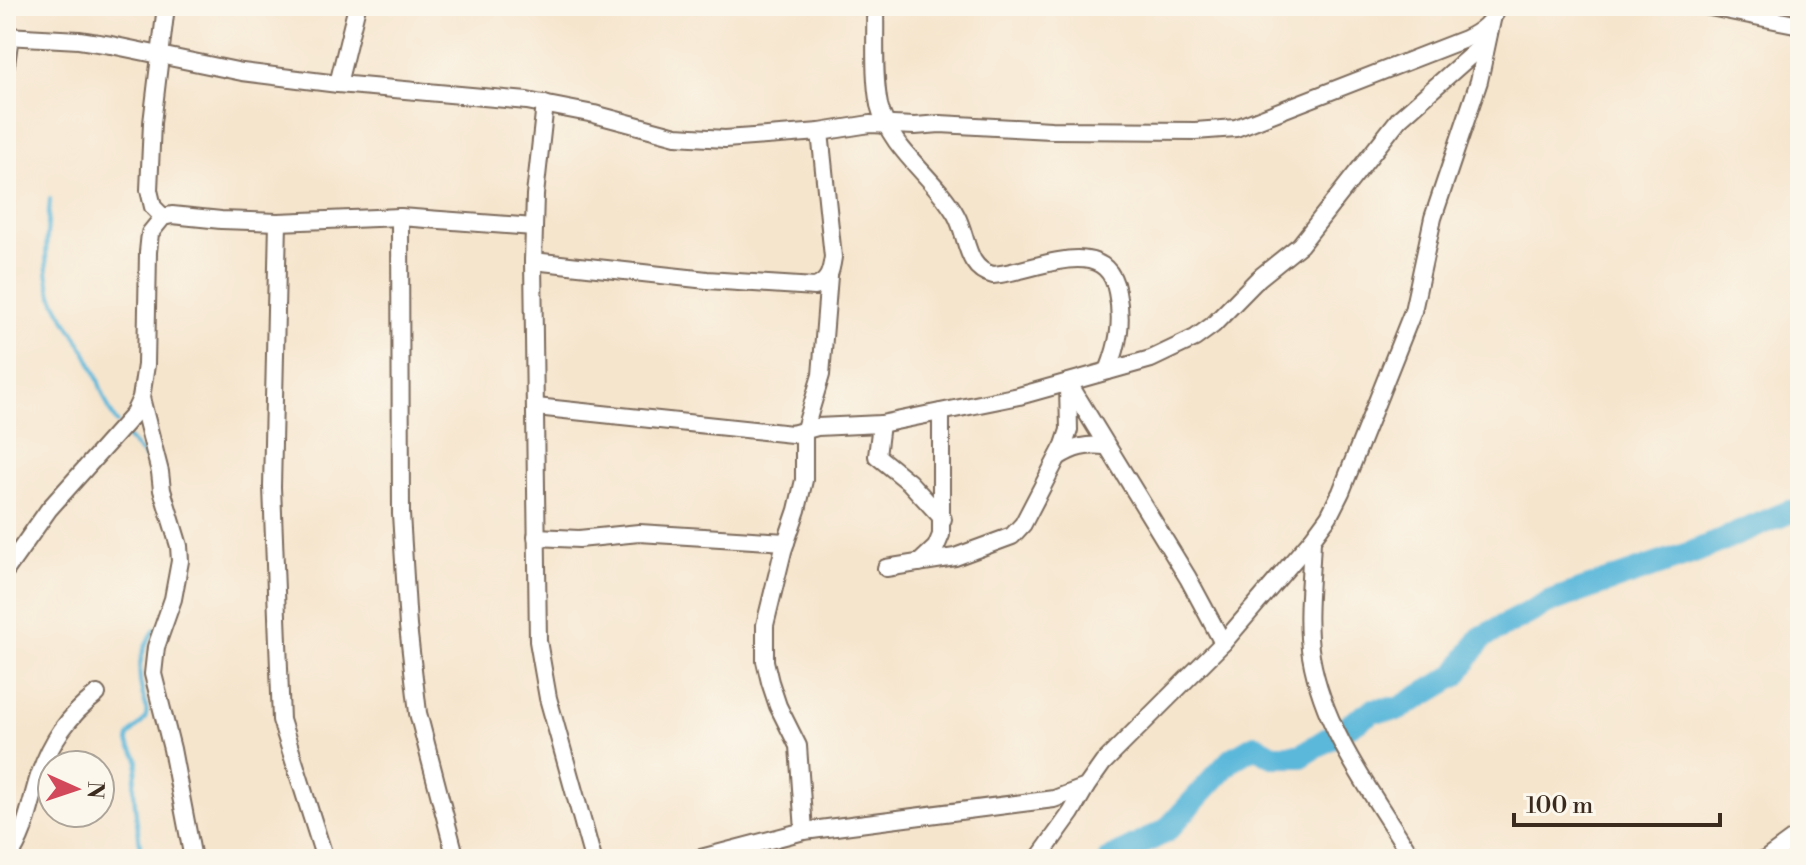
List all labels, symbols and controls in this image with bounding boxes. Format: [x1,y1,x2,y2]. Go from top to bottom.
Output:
north arrow [36,749,116,829]
scale bar [1514,777,1720,827]
text: N [81,781,108,800]
text: 100 m [1526,791,1593,821]

